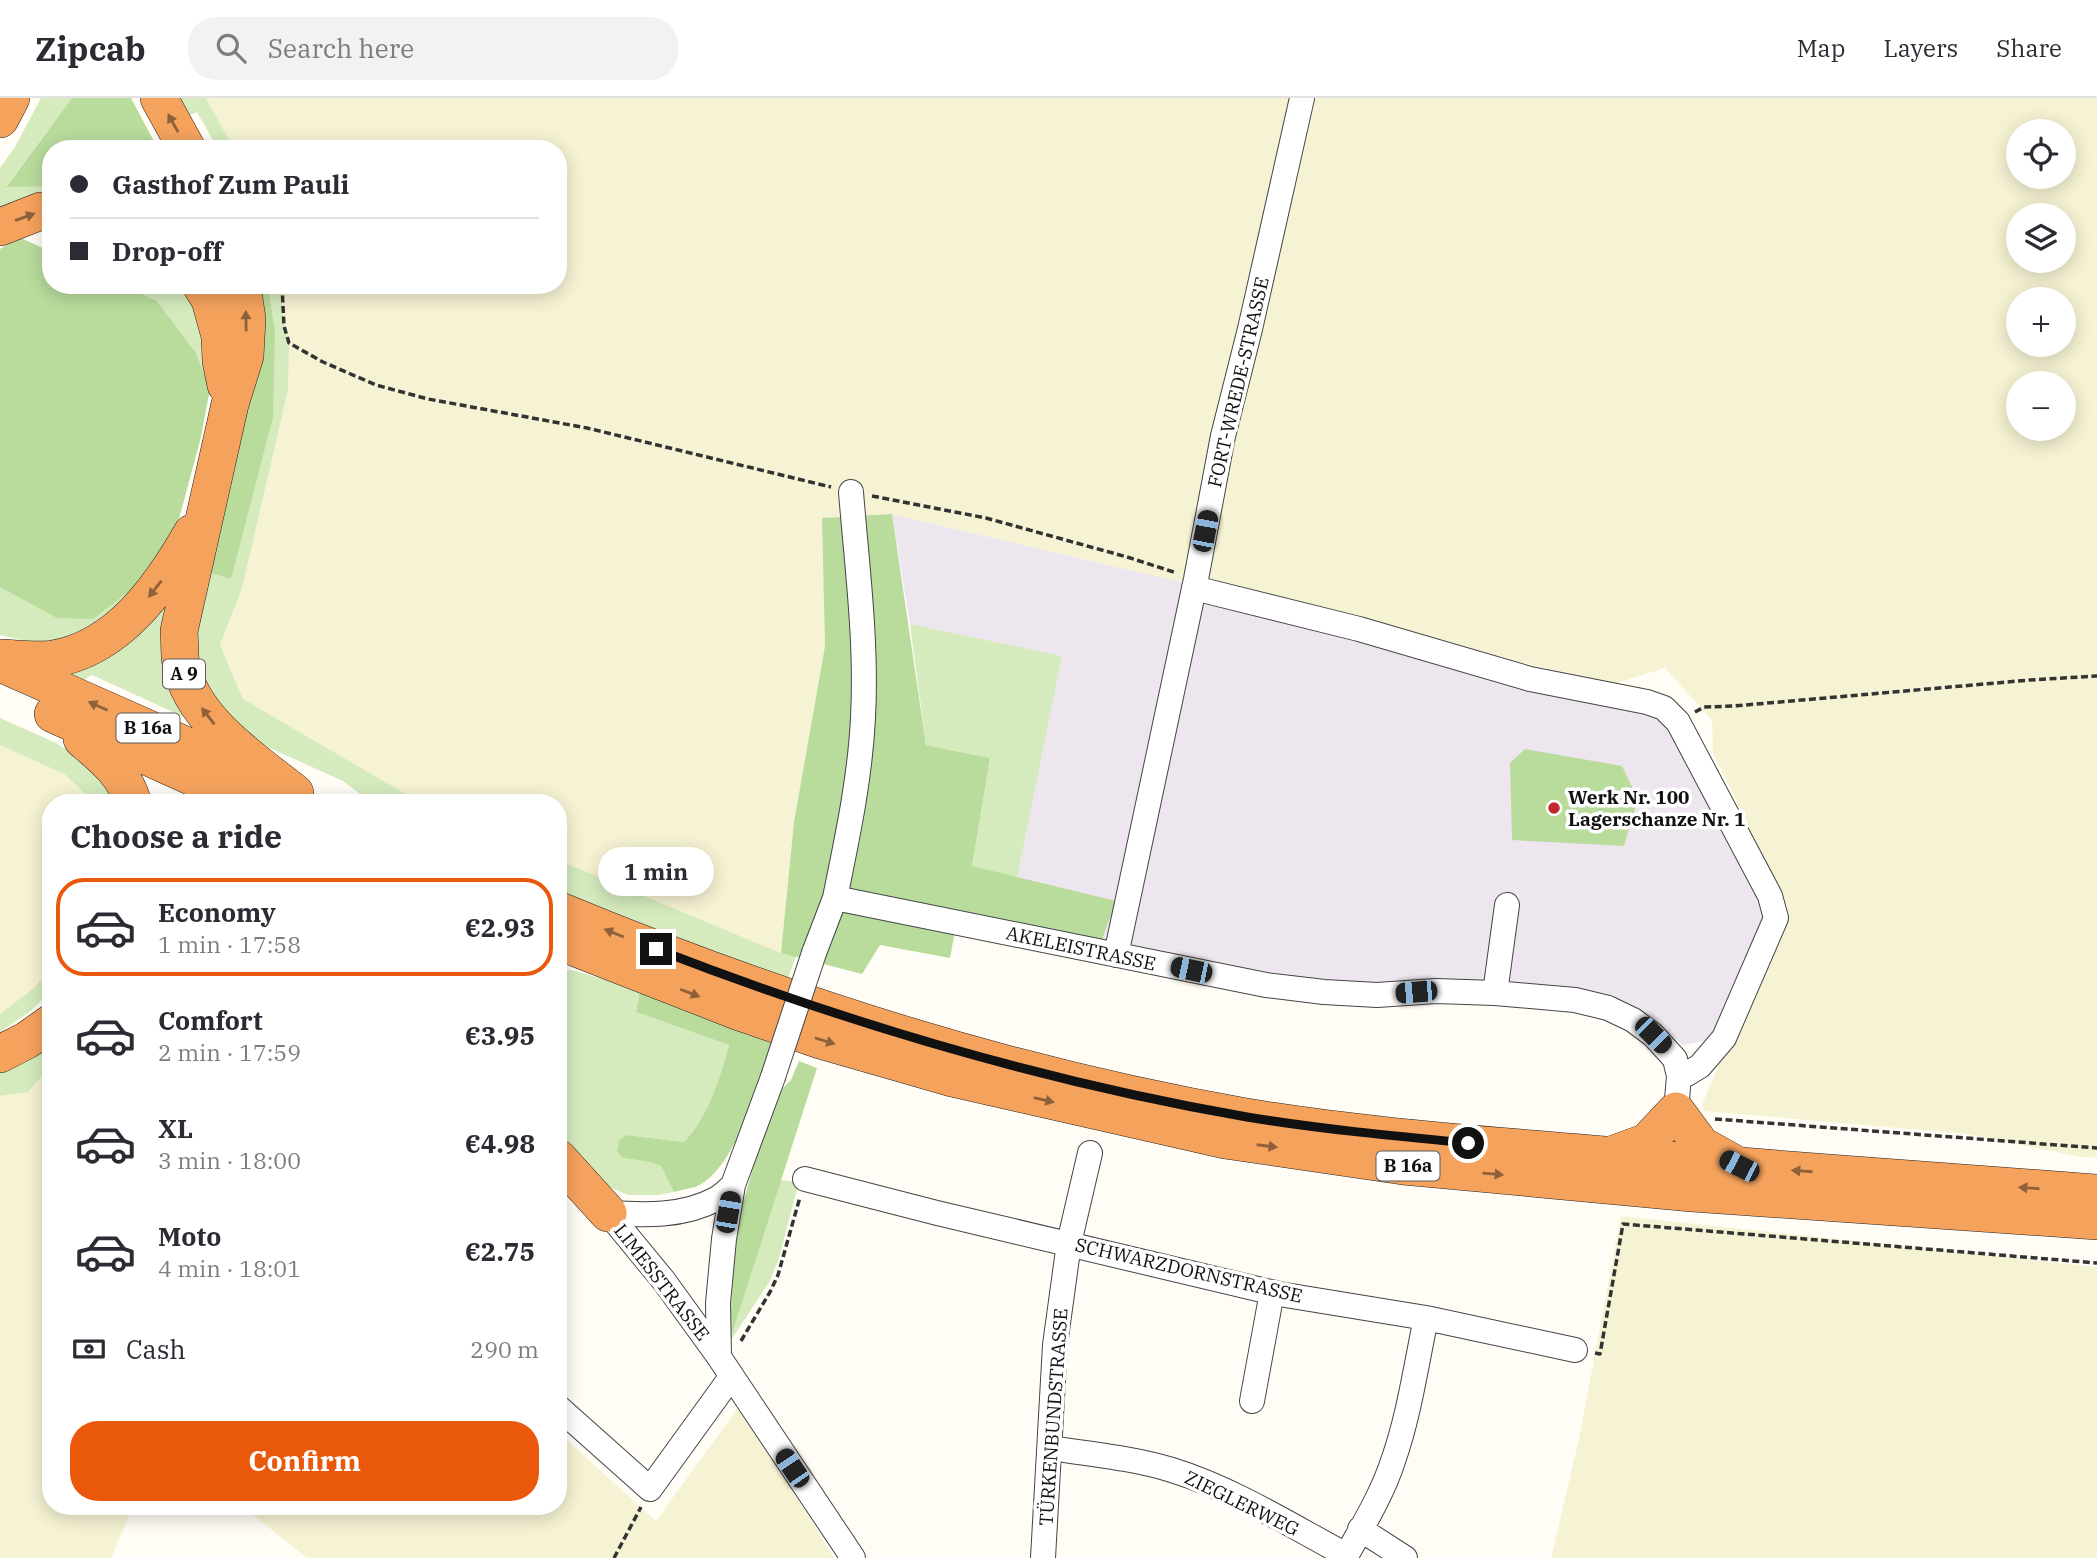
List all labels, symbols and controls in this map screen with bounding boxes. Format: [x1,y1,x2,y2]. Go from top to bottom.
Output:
search box [188,17,678,80]
text: Zipcab [35,27,146,70]
icon: search [212,29,250,67]
text: Search here [268,31,414,65]
text: Map [1797,32,1845,64]
text: Layers [1883,32,1958,64]
text: Share [1996,32,2062,64]
one-way arrow [167,114,179,133]
map controls [2006,119,2076,441]
button: locate [2006,119,2076,189]
text: Gasthof Zum Pauli [112,167,349,201]
button: layers [2006,203,2076,273]
one-way arrow [14,211,35,222]
text: Drop-off [112,234,223,268]
street label: FORT-WREDE-STRASSE [1202,274,1274,490]
button: + [2006,287,2076,357]
one-way arrow [240,310,251,332]
button: − [2006,371,2076,441]
car [1191,508,1220,554]
one-way arrow [148,580,163,598]
road number: A 9 [163,660,205,688]
one-way arrow [88,700,109,711]
one-way arrow [200,707,215,725]
road number: B 16a [116,714,180,742]
place label: Werk Nr. 100 Lagerschanze Nr. 1 [1568,785,1745,831]
marker: Werk Nr. 100 Lagerschanze Nr. 1 [1546,800,1562,816]
text: Choose a ride [70,815,282,857]
callout: 1 min [598,848,714,896]
text: 1 min [624,856,688,886]
text: Economy [158,895,276,929]
icon: car [74,896,137,959]
text: €2.93 [465,910,535,944]
street label: AKELEISTRASSE [1004,920,1158,976]
one-way arrow [604,928,625,939]
text: 1 min · 17:58 [158,929,301,959]
route end [640,933,672,965]
car [1169,955,1214,985]
car [1395,980,1438,1004]
one-way arrow [680,987,701,998]
text: Comfort [158,1003,263,1037]
icon: car [74,1004,137,1067]
car [1631,1013,1676,1057]
text: €3.95 [465,1018,535,1052]
one-way arrow [814,1036,835,1046]
text: 2 min · 17:59 [158,1037,301,1067]
one-way arrow [1033,1095,1055,1106]
text: XL [158,1111,193,1145]
icon: car [74,1112,137,1175]
text: €4.98 [465,1126,535,1160]
route start [1452,1127,1484,1159]
one-way arrow [1256,1141,1278,1152]
text: 3 min · 18:00 [158,1145,301,1175]
car [1716,1147,1763,1185]
road number: B 16a [1376,1152,1440,1181]
one-way arrow [1791,1165,1813,1176]
one-way arrow [1482,1169,1504,1180]
one-way arrow [2018,1182,2040,1193]
car [715,1189,742,1235]
text: Moto [158,1219,221,1253]
street label: LIMESSTRASSE [609,1219,715,1345]
icon: car [74,1220,137,1283]
street label: SCHWARZDORNSTRASSE [1073,1232,1305,1308]
text: €2.75 [465,1234,535,1268]
text: 4 min · 18:01 [158,1253,301,1283]
street label: TÜRKENBUNDSTRASSE [1033,1307,1073,1527]
icon: cash [70,1330,108,1368]
text: Cash [126,1332,186,1366]
text: 290 m [470,1334,539,1364]
button: Confirm [70,1421,539,1501]
car [772,1445,813,1491]
street label: ZIEGLERWEG [1181,1465,1303,1541]

